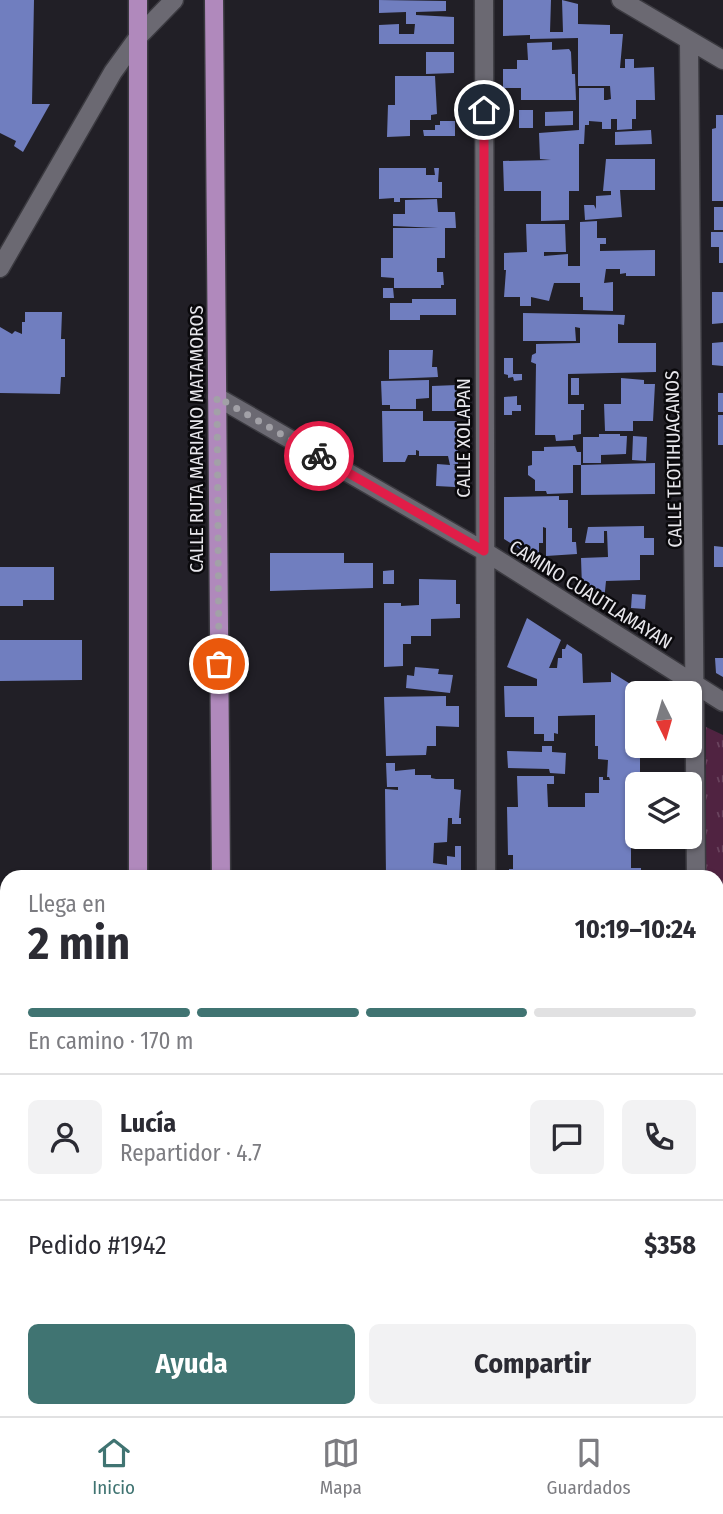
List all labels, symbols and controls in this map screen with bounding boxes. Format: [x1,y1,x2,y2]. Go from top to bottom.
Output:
pin [454,80,514,140]
icon: home [465,91,503,129]
street label: CALLE RUTA MARIANO MATAMOROS [185,305,208,573]
street label: CALLE TEOTIHUACANOS [660,370,687,548]
street label: CALLE XOLAPAN [452,378,475,498]
courier [284,421,354,491]
icon: bike [300,437,338,475]
street label: CAMINO CUAUTLAMAYAN [505,535,676,654]
pin [189,634,249,694]
icon: bag [200,645,238,683]
north arrow [625,681,702,758]
map controls [625,681,702,849]
button: layers [625,772,702,849]
text: Llega en [28,890,106,918]
text: 10:19–10:24 [575,914,696,945]
text: 2 min [28,916,130,971]
text: En camino · 170 m [28,1027,193,1055]
button: person [28,1100,102,1174]
button: chat [530,1100,604,1174]
button: phone [622,1100,696,1174]
text: Lucía [120,1108,176,1139]
text: Repartidor · 4.7 [120,1139,262,1167]
text: Pedido #1942 [28,1230,166,1261]
text: $358 [644,1230,696,1261]
button: Ayuda [28,1324,355,1404]
button: Compartir [369,1324,696,1404]
tab: Inicio [92,1434,135,1499]
tab: Mapa [320,1434,362,1499]
tab: Guardados [547,1434,631,1499]

